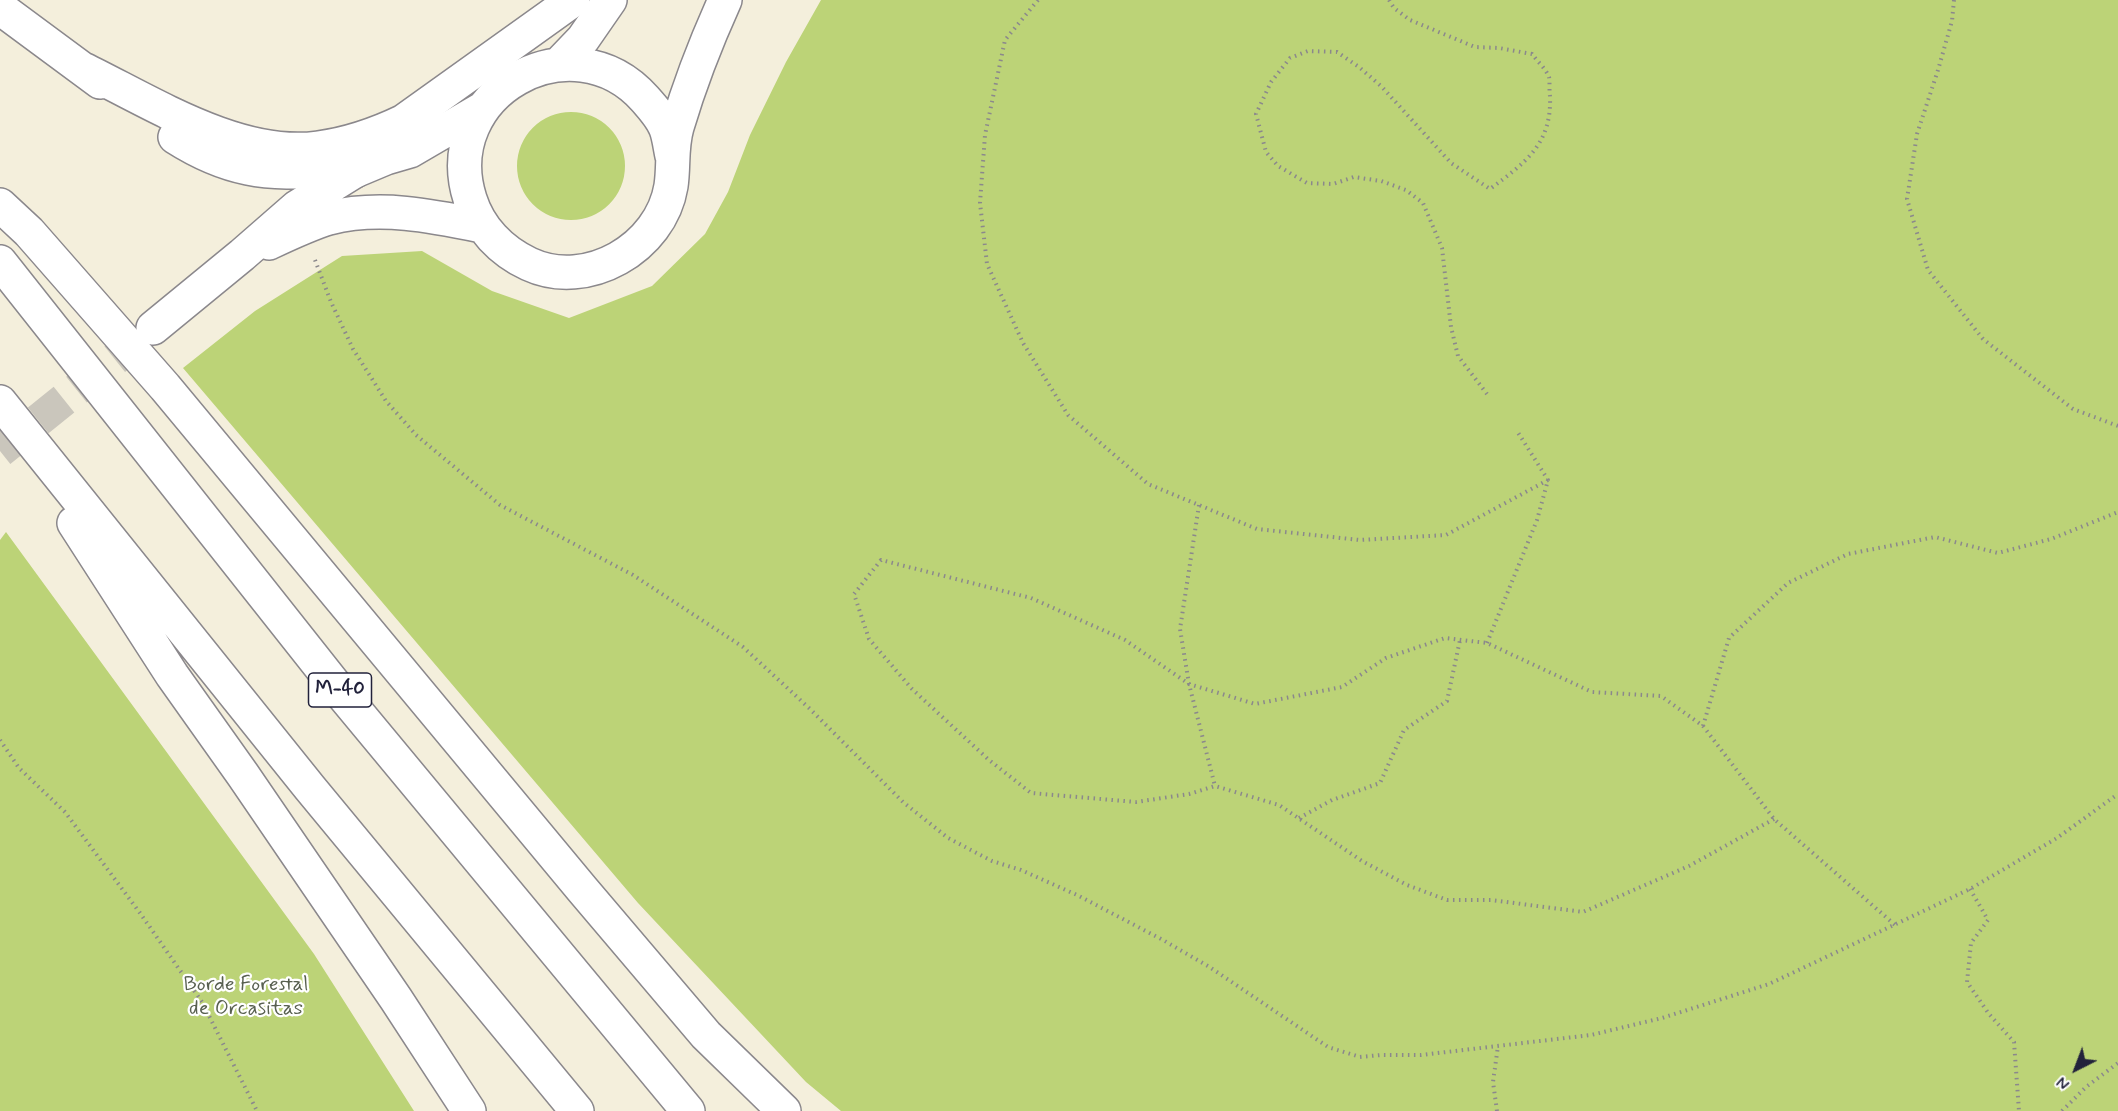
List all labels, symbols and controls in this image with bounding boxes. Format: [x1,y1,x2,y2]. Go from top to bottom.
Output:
road number: M-40 [308,673,372,707]
park label: Borde Forestal de Orcasitas [184,973,308,1023]
north arrow [2046,1039,2106,1099]
text: N [2053,1071,2075,1094]

